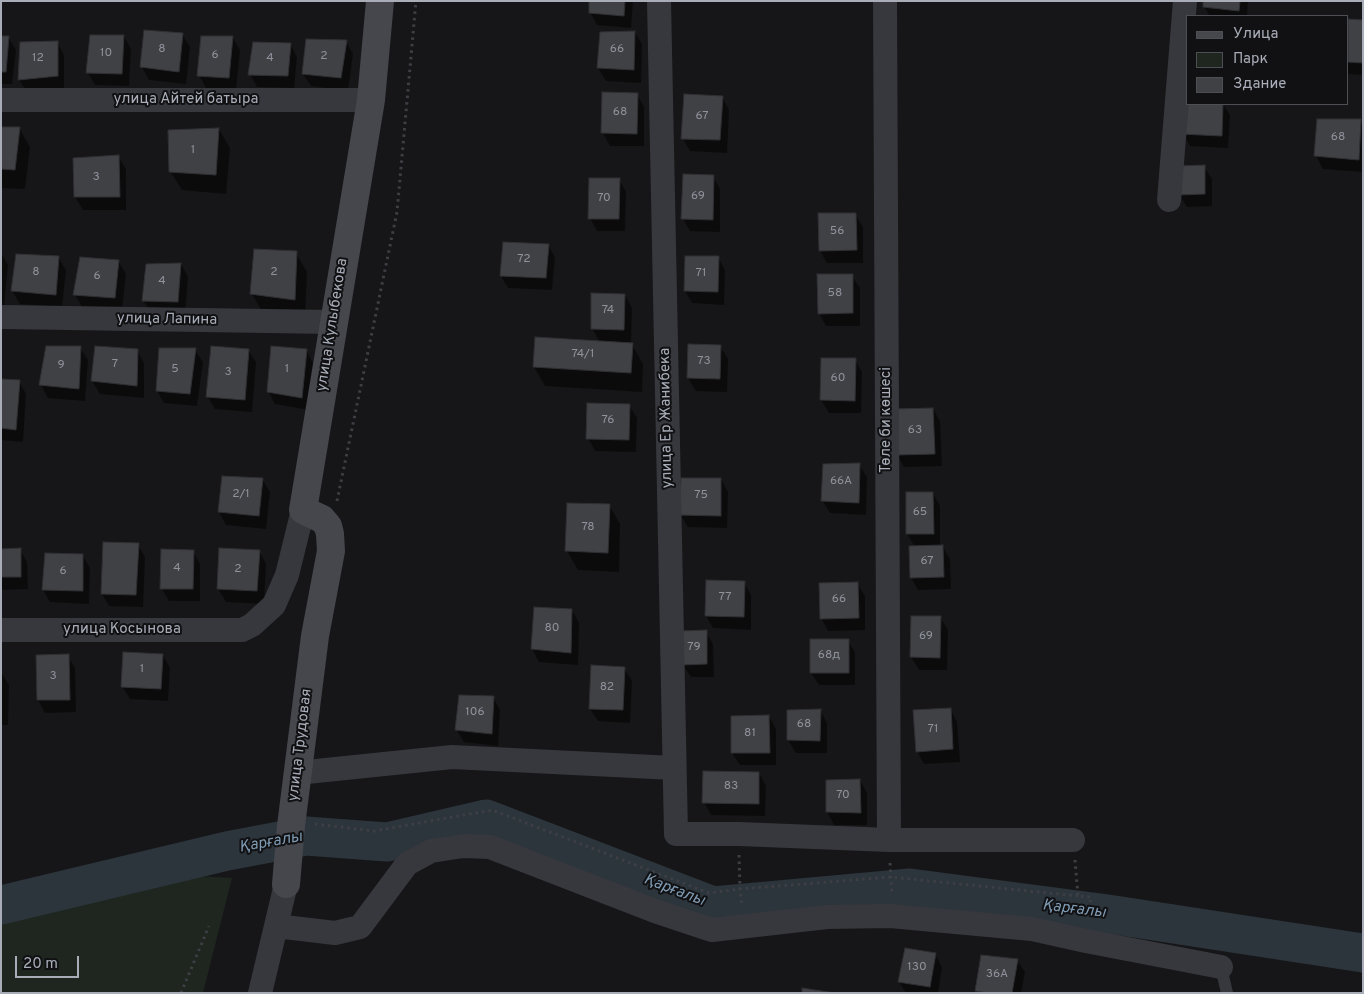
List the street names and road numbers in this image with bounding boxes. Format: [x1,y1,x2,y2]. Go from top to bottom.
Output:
street label: улица Айтей батыра [114,91,258,109]
street label: улица Кулыбекова [314,257,352,393]
street label: улица Лапина [117,310,217,330]
street label: улица Ер Жанибека [657,347,677,489]
street label: Төле би көшесі [878,367,896,473]
street label: улица Косынова [63,621,181,639]
street label: улица Трудовая [285,688,317,802]

